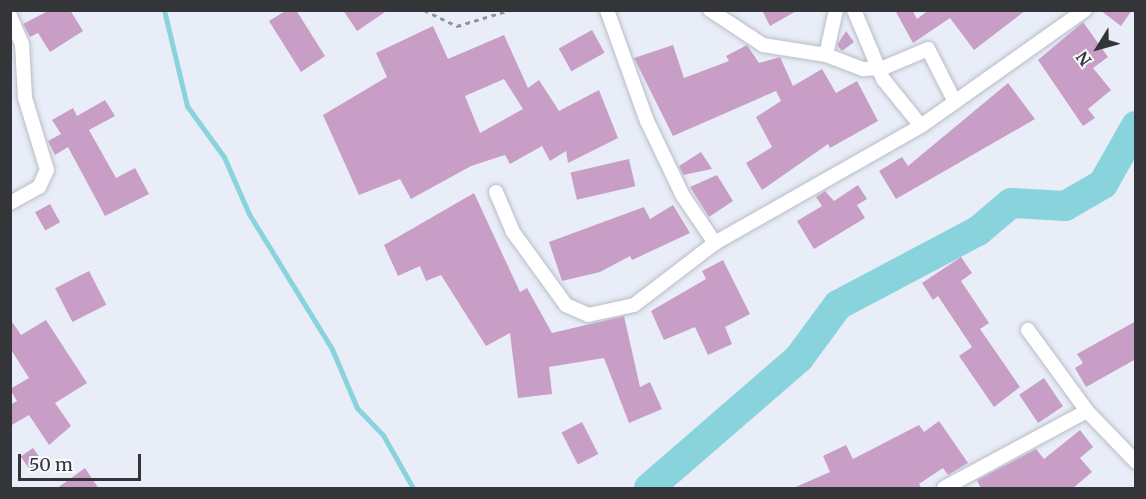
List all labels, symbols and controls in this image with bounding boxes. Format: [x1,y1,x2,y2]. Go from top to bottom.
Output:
north arrow [1068,18,1128,78]
text: N [1072,48,1095,70]
scale bar [21,442,144,480]
text: 50 m [29,453,73,476]

